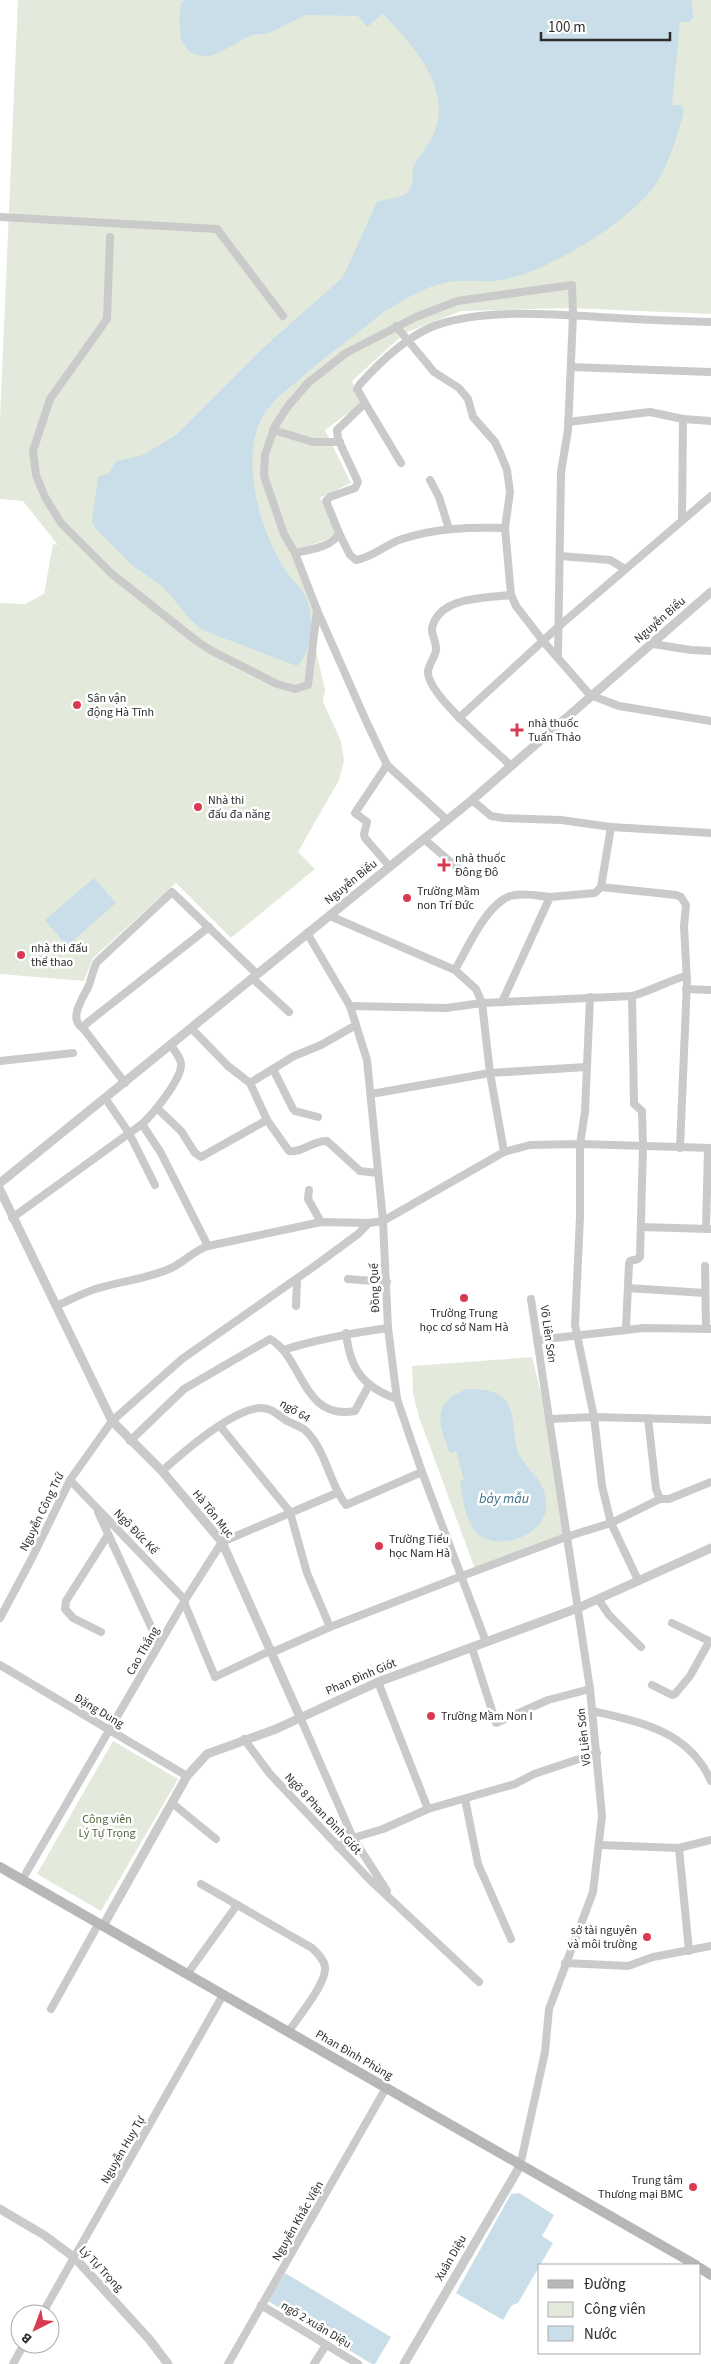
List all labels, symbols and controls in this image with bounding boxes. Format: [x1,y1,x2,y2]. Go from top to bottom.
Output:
scale bar [541,10,670,42]
text: 100 m [548,17,586,38]
street label: Nguyễn Biểu [631,593,689,647]
place label: Sân vận động Hà Tĩnh [87,690,154,721]
marker: Sân vận động Hà Tĩnh [71,699,83,711]
place label: nhà thuốc Tuấn Thảo [528,715,581,746]
marker: nhà thuốc Tuấn Thảo [510,723,524,737]
place label: Nhà thi đấu đa năng [208,792,270,823]
marker: Nhà thi đấu đa năng [192,801,204,813]
place label: nhà thuốc Đông Đô [455,850,506,881]
street label: Nguyễn Biểu [321,855,381,909]
marker: nhà thuốc Đông Đô [437,858,451,872]
place label: Trường Mầm non Trí Đức [417,883,480,914]
marker: Trường Mầm non Trí Đức [401,892,413,904]
place label: nhà thi đấu thể thao [31,940,88,971]
marker: nhà thi đấu thể thao [15,949,27,961]
street label: Đồng Quế [366,1262,384,1313]
marker: Trường Trung học cơ sở Nam Hà [458,1292,470,1304]
street label: Võ Liên Sơn [536,1304,560,1364]
place label: Trường Trung học cơ sở Nam Hà [420,1305,509,1336]
street label: ngõ 64 [276,1395,314,1427]
street label: Nguyễn Công Trứ [16,1469,69,1554]
street label: Hà Tôn Mục [188,1486,238,1542]
water label: bảy mẫu [479,1489,529,1509]
street label: Ngô Đức Kế [110,1505,163,1559]
place label: Trường Tiểu học Nam Hà [389,1531,450,1562]
marker: Trường Tiểu học Nam Hà [373,1540,385,1552]
street label: Cao Thắng [122,1624,164,1678]
street label: Phan Đình Giót [323,1655,399,1699]
street label: Đặng Dung [71,1689,127,1733]
street label: Võ Liên Sơn [573,1707,595,1767]
place label: Trường Mầm Non I [441,1708,533,1725]
marker: Trường Mầm Non I [425,1710,437,1722]
street label: Ngõ 8 Phan Đình Giót [281,1769,365,1859]
park label: Công viên Lý Tự Trọng [78,1811,136,1842]
place label: sở tài nguyên và môi trường [568,1922,637,1953]
marker: sở tài nguyên và môi trường [641,1931,653,1943]
street label: Phan Đình Phùng [312,2026,396,2084]
street label: Nguyễn Huy Tự [97,2113,149,2187]
place label: Trung tâm Thương mại BMC [598,2172,683,2203]
street label: Nguyễn Khắc Viện [268,2178,328,2264]
marker: Trung tâm Thương mại BMC [687,2181,699,2193]
street label: Xuân Diệu [431,2232,471,2284]
street label: Lý Tự Trọng [75,2243,127,2295]
legend [538,2264,701,2354]
text: Đường [584,2274,626,2295]
street label: ngõ 2 xuân Diệu [278,2297,354,2353]
text: Công viên [584,2299,646,2320]
north arrow [10,2304,60,2354]
text: Nước [584,2324,617,2345]
text: B [17,2327,37,2348]

